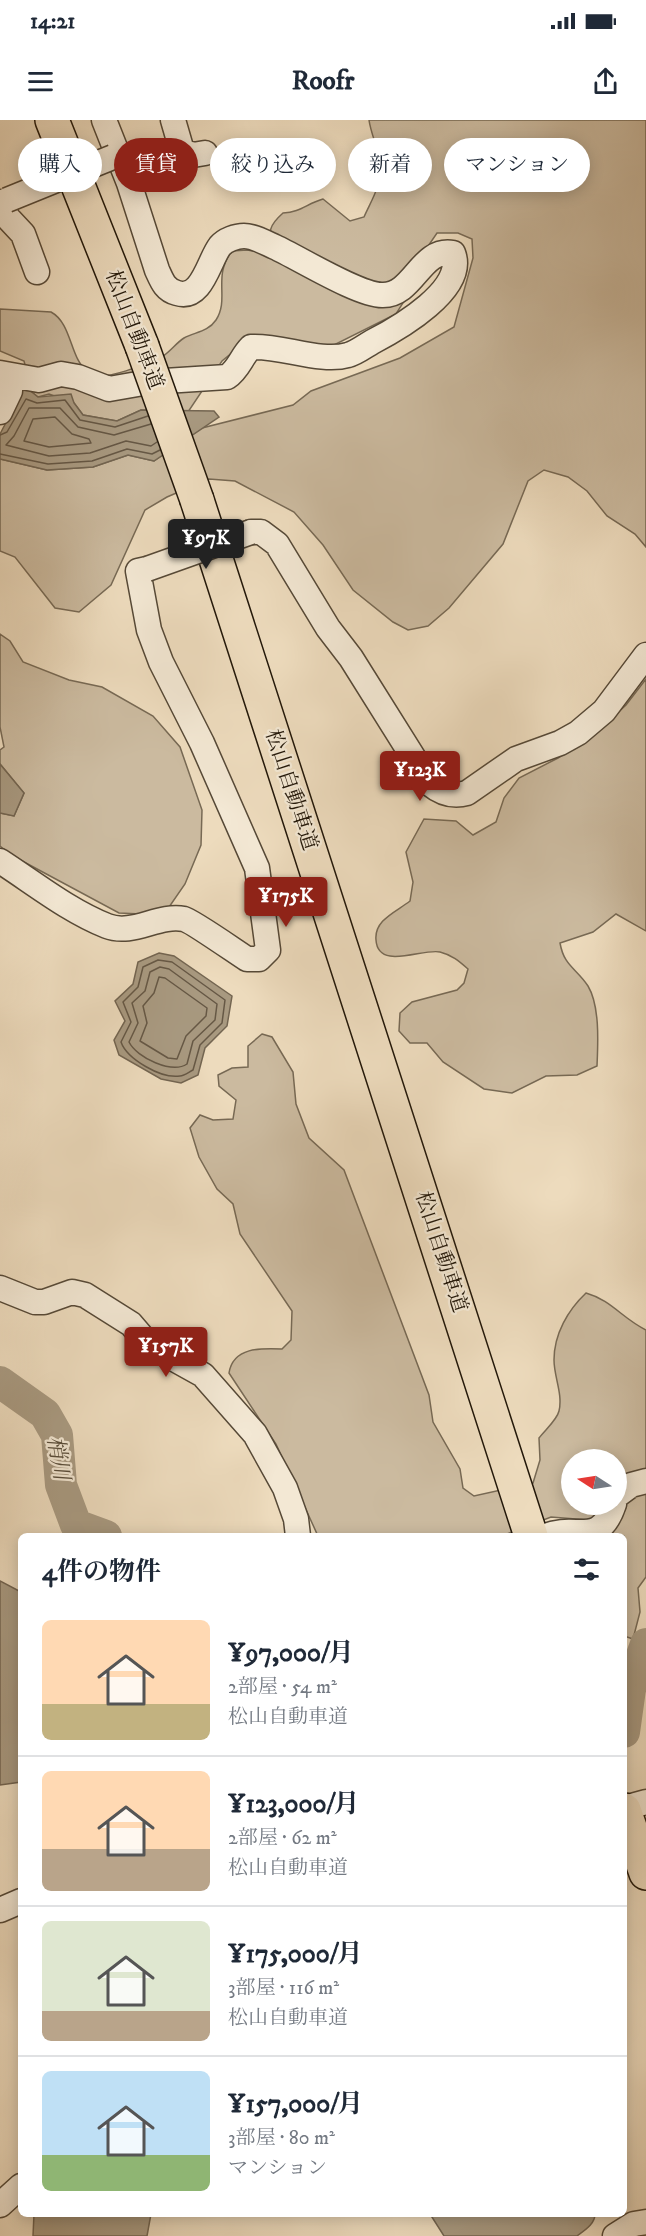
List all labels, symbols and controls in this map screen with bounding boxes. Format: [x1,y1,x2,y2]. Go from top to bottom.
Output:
text: 14:21 [30,8,75,35]
text: Roofr [292,64,354,98]
icon: menu [24,65,57,98]
icon: share [589,65,622,98]
chip: 購入 [18,138,102,192]
chip: 賃貸 [114,138,198,192]
chip: 絞り込み [210,138,336,192]
chip: 新着 [348,138,432,192]
chip: マンション [444,138,590,192]
street label: 松山自動車道 [99,267,169,393]
pin: ¥97K [170,519,242,570]
text: ¥97K [182,526,230,551]
street label: 松山自動車道 [259,726,323,854]
pin: ¥123K [378,751,462,802]
text: ¥123K [394,758,446,783]
pin: ¥175K [244,877,328,928]
text: ¥175K [258,884,314,909]
street label: 松山自動車道 [409,1188,473,1316]
pin: ¥157K [124,1327,208,1378]
text: ¥157K [138,1334,194,1359]
water label: 梢川 [41,1434,75,1484]
north arrow [561,1449,627,1515]
map controls [561,1449,627,1515]
icon: filters [570,1553,603,1586]
text: 4件の物件 [42,1556,161,1589]
text: ¥97,000/月 [228,1637,354,1670]
icon: home [90,1644,162,1716]
text: 2部屋 · 54 m² [228,1675,337,1700]
text: 松山自動車道 [228,1705,348,1730]
text: ¥123,000/月 [228,1788,360,1821]
icon: home [90,1795,162,1867]
text: 2部屋 · 62 m² [228,1826,337,1851]
text: 松山自動車道 [228,1856,348,1881]
text: ¥175,000/月 [228,1938,363,1971]
icon: home [90,1945,162,2017]
text: 3部屋 · 116 m² [228,1976,339,2001]
text: 松山自動車道 [228,2006,348,2031]
text: ¥157,000/月 [228,2088,363,2121]
icon: home [90,2095,162,2167]
text: 3部屋 · 80 m² [228,2126,335,2151]
text: マンション [228,2156,327,2181]

